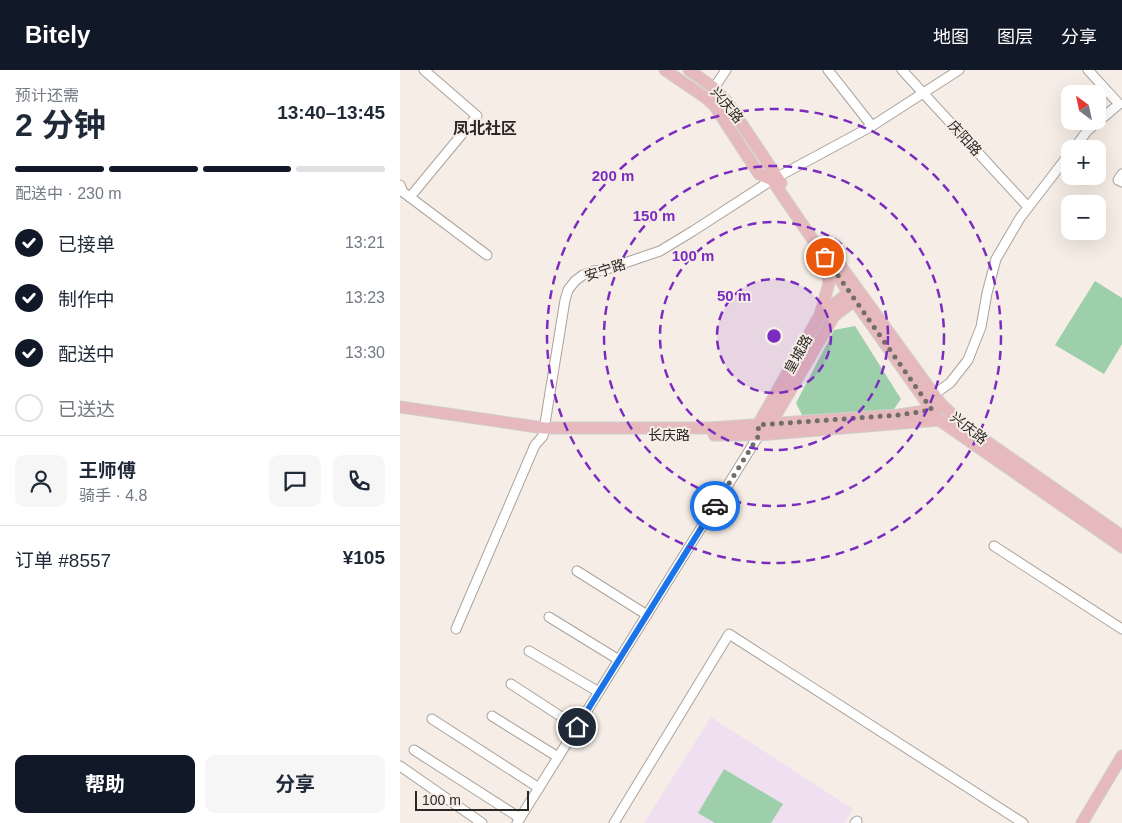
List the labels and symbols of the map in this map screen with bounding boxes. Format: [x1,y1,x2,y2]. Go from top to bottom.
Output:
street label: 兴庆路 [707,84,747,126]
north arrow [1061,85,1106,130]
street label: 庆阳路 [945,117,985,159]
district label: 凤北社区 [453,119,517,137]
text: 200 m [592,167,634,184]
text: 150 m [633,207,675,224]
pin [804,236,846,278]
text: 100 m [672,247,714,264]
street label: 安宁路 [583,256,627,284]
text: 50 m [717,287,751,304]
centre of rings [765,327,783,345]
street label: 皇城路 [781,332,815,376]
street label: 兴庆路 [948,409,990,447]
street label: 长庆路 [648,427,690,443]
courier [690,481,740,531]
pin [556,706,598,748]
scale bar [415,788,529,811]

